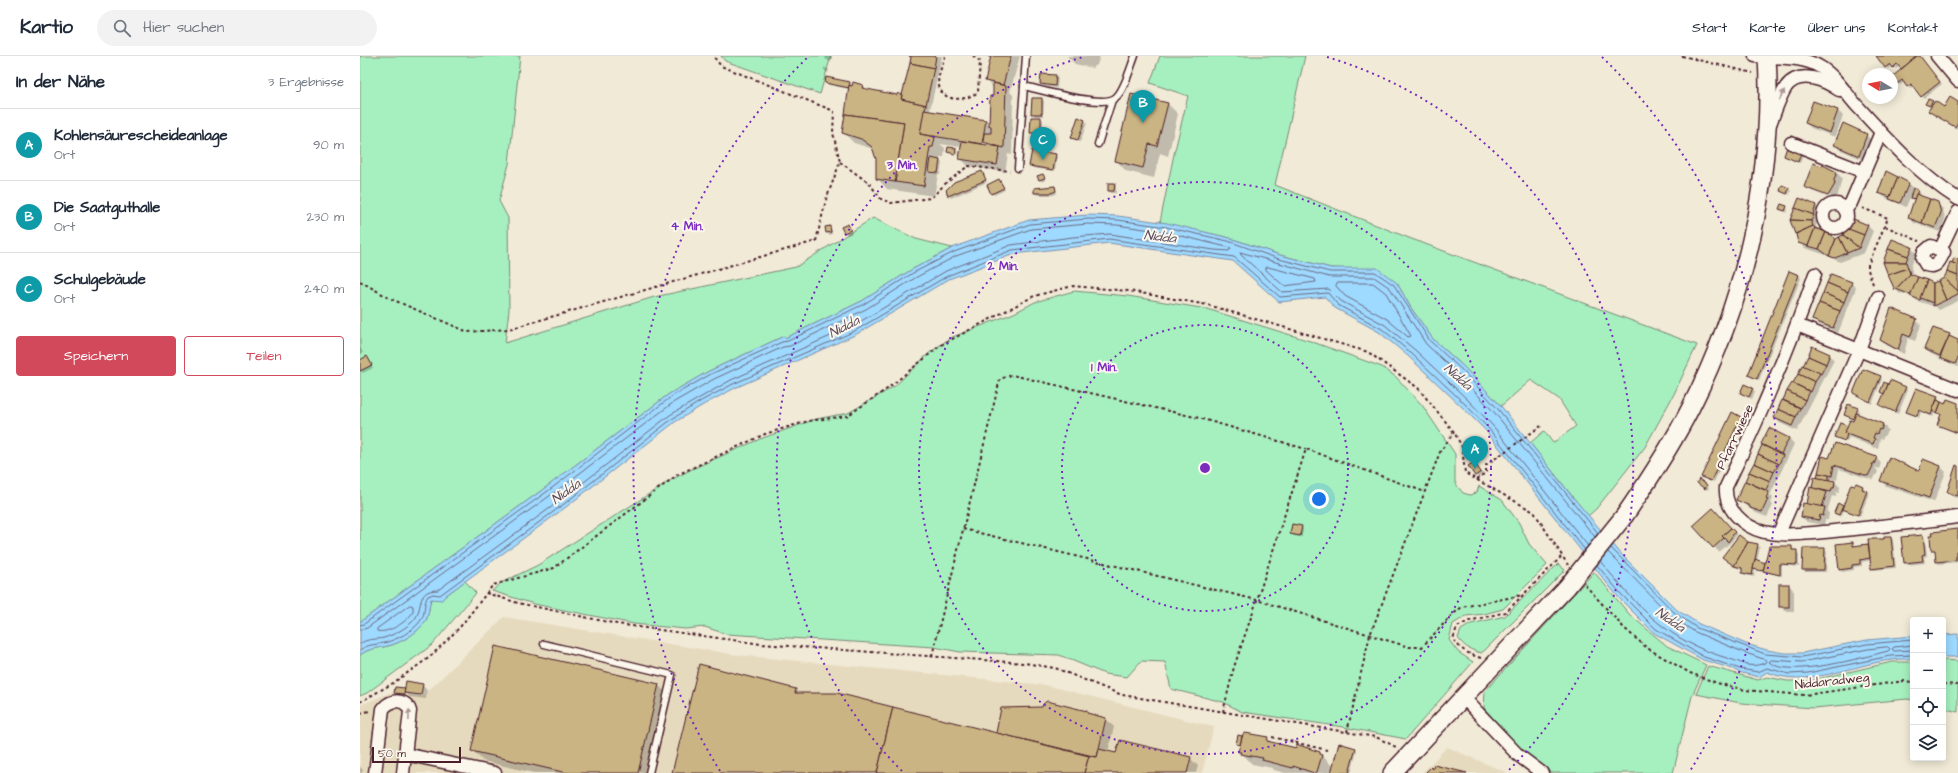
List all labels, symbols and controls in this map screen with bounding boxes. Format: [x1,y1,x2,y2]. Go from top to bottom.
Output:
search box [97,10,377,46]
text: Kartio [20,14,73,41]
icon: search [111,17,133,39]
text: Hier suchen [143,17,224,38]
text: Start [1692,18,1727,38]
text: Karte [1749,18,1786,38]
text: Über uns [1808,18,1866,38]
text: Kontakt [1888,18,1938,38]
north arrow [1862,68,1898,104]
text: In der Nähe [16,70,105,94]
text: 3 Ergebnisse [268,73,344,91]
one-way arrow [1779,89,1785,101]
pin: B [1130,90,1156,123]
text: Kohlensäurescheideanlage [54,125,228,146]
pin: C [1030,127,1056,160]
text: A [25,136,33,154]
text: 90 m [313,136,344,154]
text: Ort [54,146,75,164]
text: 3 Min. [886,157,917,174]
text: Die Saatguthalle [54,197,160,218]
text: B [24,208,34,226]
text: 230 m [306,208,344,226]
text: Ort [54,218,75,236]
text: 4 Min. [671,218,704,235]
water label: Nidda [1143,225,1178,249]
text: 2 Min. [986,258,1019,275]
text: Schulgebäude [54,269,146,290]
text: C [24,280,34,298]
text: 240 m [304,280,344,298]
text: Ort [54,290,75,308]
water label: Nidda [825,310,864,343]
button: Speichern [16,336,176,376]
button: Teilen [184,336,344,376]
text: 1 Min. [1091,359,1117,376]
water label: Nidda [1439,359,1477,396]
street label: Pfarrwiese [1712,401,1758,473]
pin: A [1462,436,1488,469]
centre of rings [1198,461,1212,475]
water label: Nidda [547,474,586,510]
your location [1309,489,1329,509]
water label: Nidda [1651,603,1690,638]
map controls [1910,617,1946,761]
button: + [1910,617,1946,653]
button: − [1910,653,1946,689]
street label: Niddaradweg [1794,668,1871,695]
button: locate [1910,689,1946,725]
one-way arrow [406,708,412,721]
button: layers [1910,725,1946,761]
scale bar [372,745,461,764]
text: 50 m [378,746,406,761]

